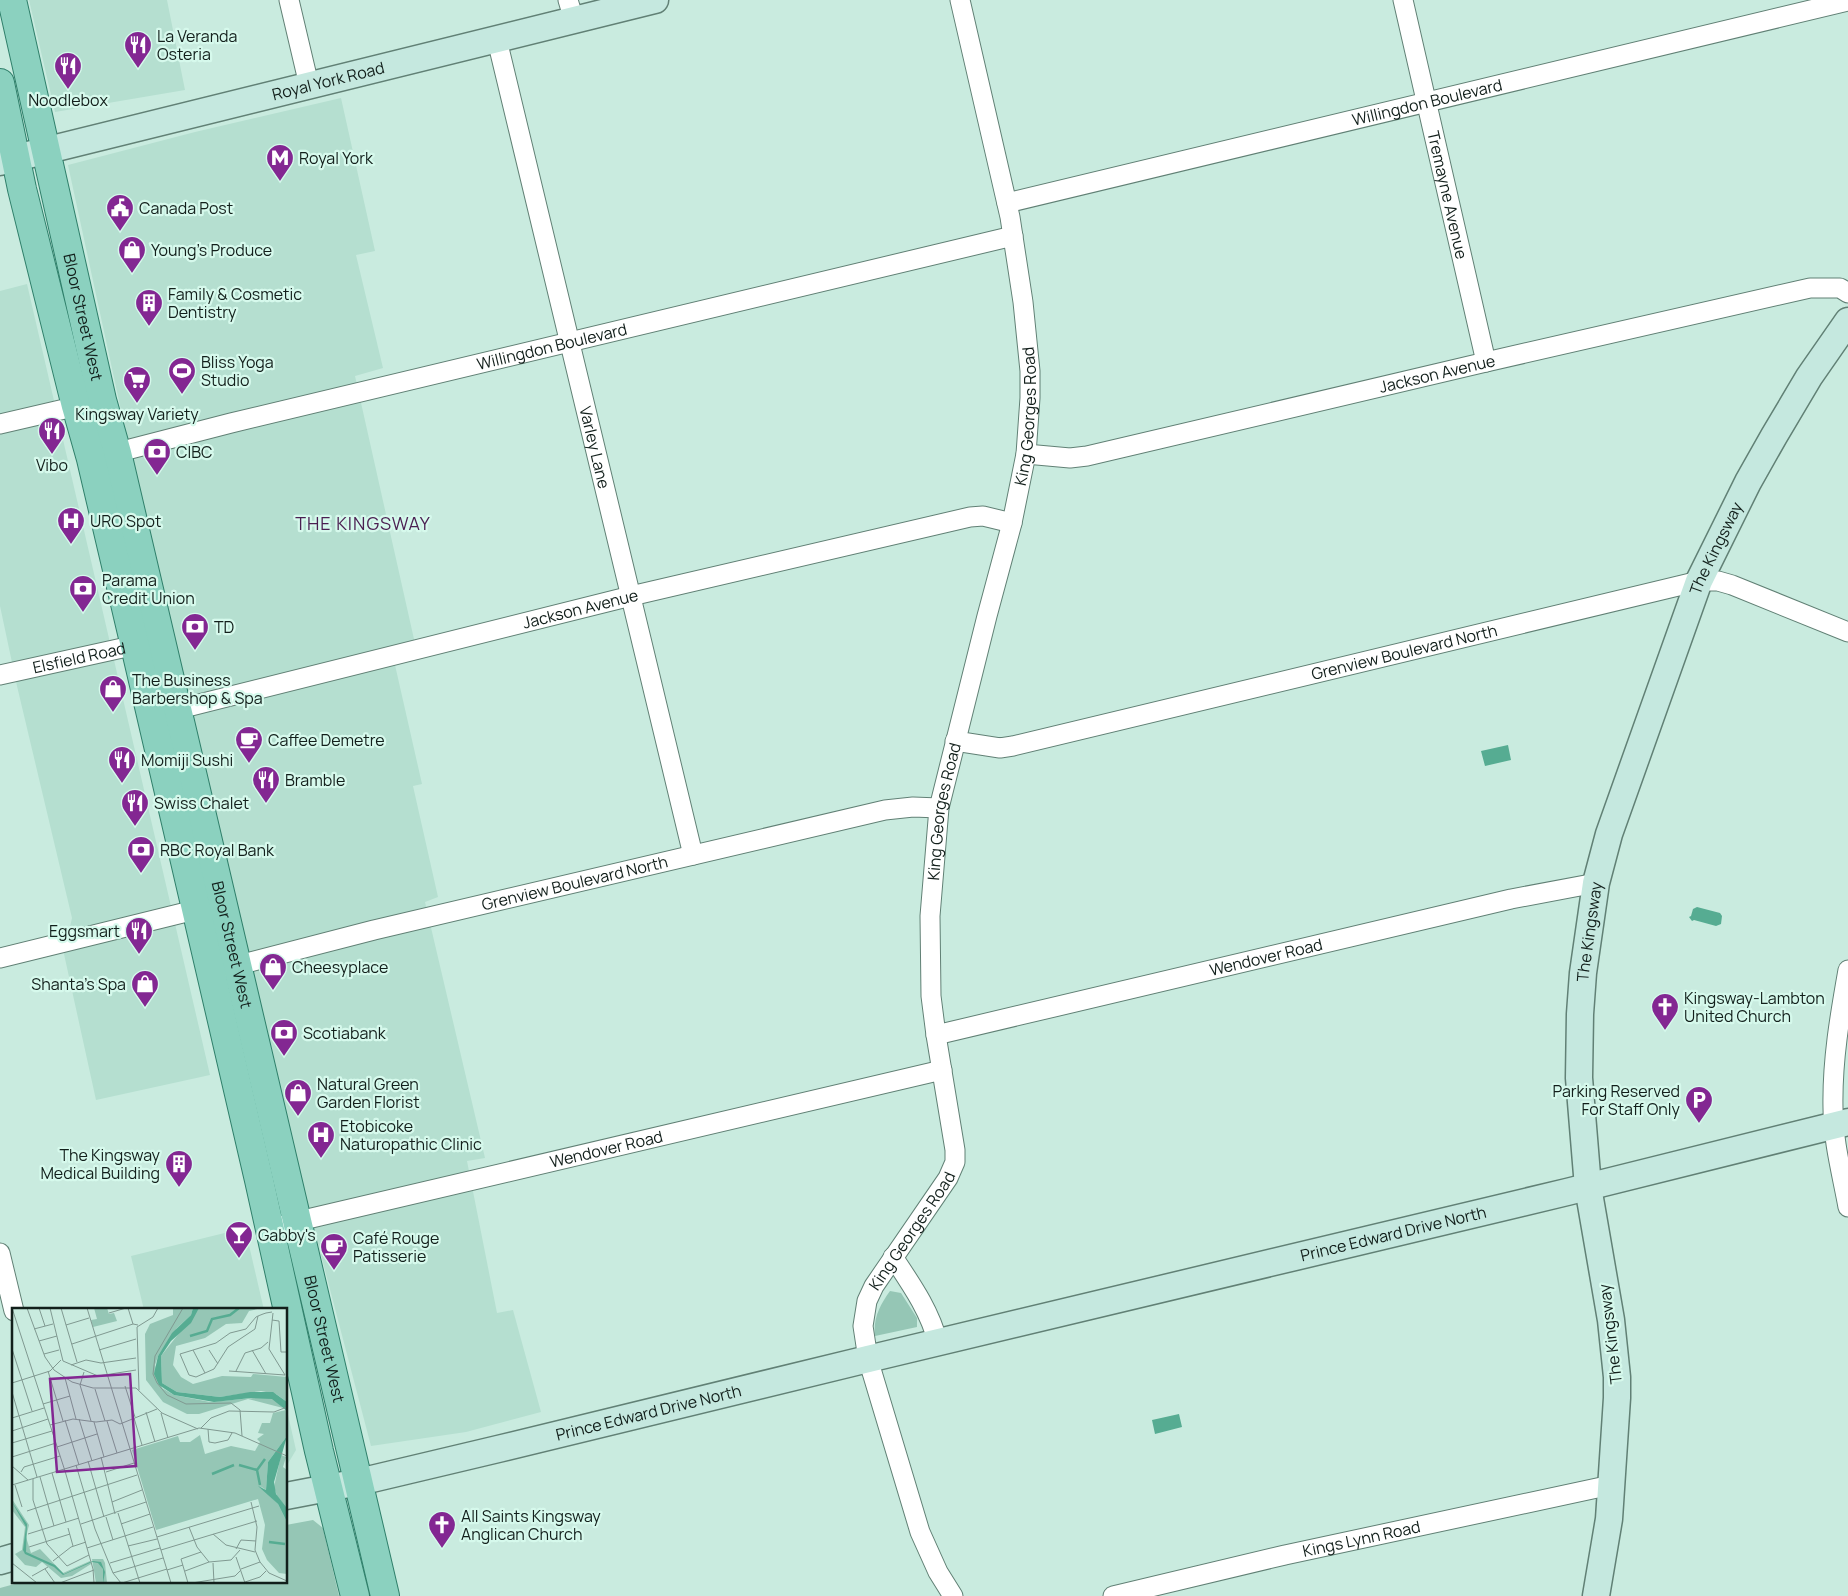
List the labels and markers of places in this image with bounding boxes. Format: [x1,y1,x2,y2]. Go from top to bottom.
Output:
place label: La Veranda Osteria [157,25,237,65]
restaurant icon: La Veranda Osteria [123,30,153,69]
restaurant icon: Noodlebox [53,51,83,90]
place label: Noodlebox [28,89,108,111]
metro station icon: Royal York [265,143,295,182]
place label: Royal York [299,147,374,169]
public building icon: Canada Post [105,193,135,232]
place label: Canada Post [139,197,233,219]
shop icon: Young's Produce [117,235,147,274]
place label: Young's Produce [151,239,272,261]
place label: Family & Cosmetic Dentistry [168,283,302,323]
building icon: Family & Cosmetic Dentistry [134,288,164,327]
place label: Bliss Yoga Studio [201,351,274,391]
sports icon: Bliss Yoga Studio [167,356,197,395]
supermarket icon: Kingsway Variety [122,365,152,404]
place label: Kingsway Variety [75,403,199,425]
restaurant icon: Vibo [37,416,67,455]
bank icon: CIBC [142,437,172,476]
place label: CIBC [176,441,212,463]
place label: Vibo [36,454,68,476]
hospital icon: URO Spot [56,506,86,545]
place label: URO Spot [90,510,161,532]
place label: Parama Credit Union [102,569,195,609]
bank icon: Parama Credit Union [68,574,98,613]
bank icon: TD [180,612,210,651]
place label: TD [214,616,235,638]
place label: The Business Barbershop & Spa [132,669,263,709]
shop icon: The Business Barbershop & Spa [98,674,128,713]
cafe icon: Caffee Demetre [234,725,264,764]
place label: Caffee Demetre [268,729,385,751]
restaurant icon: Momiji Sushi [107,745,137,784]
place label: Momiji Sushi [141,749,233,771]
restaurant icon: Bramble [251,765,281,804]
place label: Bramble [285,769,345,791]
restaurant icon: Swiss Chalet [120,788,150,827]
place label: Swiss Chalet [154,792,249,814]
bank icon: RBC Royal Bank [126,835,156,874]
place label: RBC Royal Bank [160,839,275,861]
restaurant icon: Eggsmart [124,916,154,955]
place label: Eggsmart [49,920,120,942]
shop icon: Cheesyplace [258,952,288,991]
place label: Cheesyplace [292,956,388,978]
shop icon: Shanta's Spa [130,969,160,1008]
place label: Shanta's Spa [31,973,126,995]
place label: Kingsway-Lambton United Church [1684,987,1825,1027]
church icon: Kingsway-Lambton United Church [1650,992,1680,1031]
bank icon: Scotiabank [269,1018,299,1057]
place label: Scotiabank [303,1022,387,1044]
place label: Natural Green Garden Florist [317,1073,420,1113]
shop icon: Natural Green Garden Florist [283,1078,313,1117]
place label: Parking Reserved For Staff Only [1553,1080,1681,1120]
parking icon: Parking Reserved For Staff Only [1684,1085,1714,1124]
place label: Etobicoke Naturopathic Clinic [340,1115,482,1155]
hospital icon: Etobicoke Naturopathic Clinic [306,1120,336,1159]
place label: The Kingsway Medical Building [40,1144,161,1184]
building icon: The Kingsway Medical Building [164,1149,194,1188]
bar icon: Gabby's [224,1220,254,1259]
place label: Gabby's [258,1224,316,1246]
place label: Café Rouge Patisserie [353,1227,439,1267]
cafe icon: Café Rouge Patisserie [319,1232,349,1271]
place label: All Saints Kingsway Anglican Church [461,1505,601,1545]
church icon: All Saints Kingsway Anglican Church [427,1510,457,1549]

